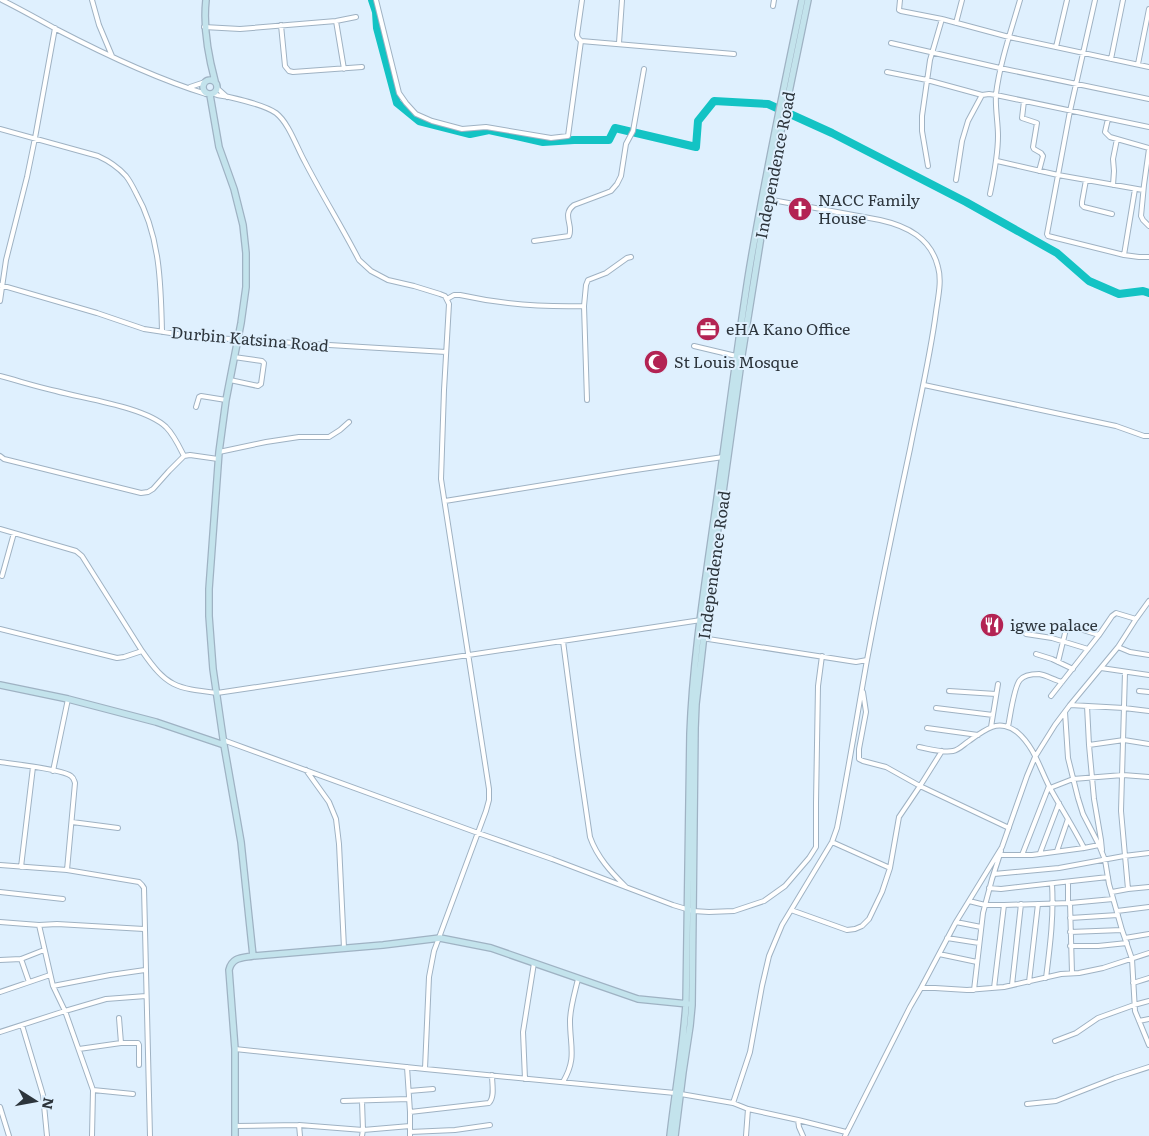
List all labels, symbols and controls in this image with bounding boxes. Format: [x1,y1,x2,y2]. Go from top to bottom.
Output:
street label: Independence Road [748,89,800,241]
place label: NACC Family House [818,187,921,229]
church icon: NACC Family House [787,196,813,222]
office icon: eHA Kano Office [695,316,721,342]
place label: eHA Kano Office [726,316,850,340]
street label: Durbin Katsina Road [170,319,330,357]
mosque icon: St Louis Mosque [643,349,669,375]
place label: St Louis Mosque [674,349,798,373]
street label: Independence Road [691,489,735,641]
restaurant icon: igwe palace [979,612,1005,638]
place label: igwe palace [1010,612,1098,636]
north arrow [10,1076,60,1126]
text: N [38,1096,60,1112]

